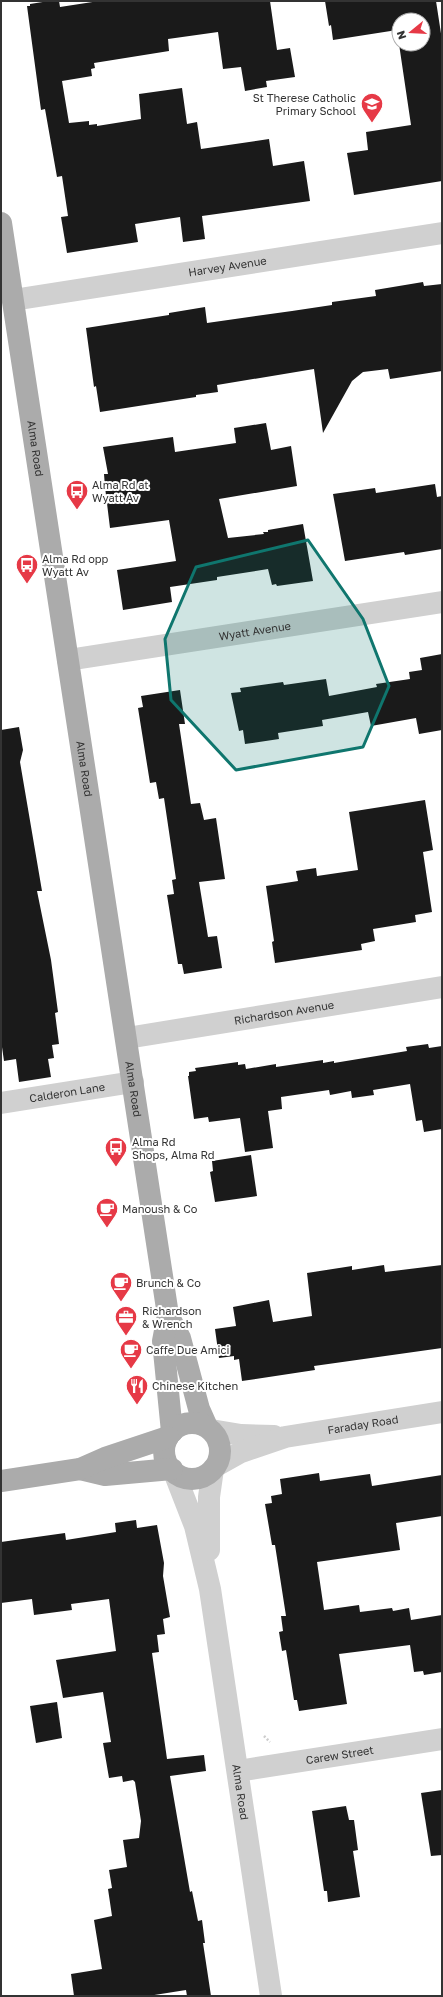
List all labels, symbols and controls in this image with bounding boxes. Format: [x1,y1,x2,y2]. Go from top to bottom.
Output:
north arrow [391,12,431,52]
text: N [394,29,408,41]
place label: St Therese Catholic Primary School [253,91,356,117]
school or university icon: St Therese Catholic Primary School [359,91,385,124]
street label: Harvey Avenue [187,253,267,279]
street label: Alma Road [25,419,47,477]
bus stop icon: Alma Rd at Wyatt Av [64,478,90,511]
place label: Alma Rd at Wyatt Av [92,478,149,504]
bus stop icon: Alma Rd opp Wyatt Av [14,552,40,585]
place label: Alma Rd opp Wyatt Av [42,552,109,578]
street label: Wyatt Avenue [218,619,292,643]
street label: Alma Road [74,740,96,797]
street label: Richardson Avenue [233,998,335,1027]
street label: Alma Road [123,1060,145,1118]
street label: Calderon Lane [28,1080,106,1104]
bus stop icon: Alma Rd Shops, Alma Rd [103,1135,129,1168]
place label: Alma Rd Shops, Alma Rd [132,1135,215,1161]
cafe icon: Manoush & Co [94,1196,120,1229]
place label: Manoush & Co [122,1202,198,1215]
cafe icon: Brunch & Co [108,1270,134,1303]
place label: Brunch & Co [136,1276,201,1289]
office icon: Richardson & Wrench [113,1304,139,1337]
place label: Richardson & Wrench [142,1304,202,1330]
cafe icon: Caffe Due Amici [118,1337,144,1370]
place label: Caffe Due Amici [146,1343,229,1356]
restaurant icon: Chinese Kitchen [124,1373,150,1406]
place label: Chinese Kitchen [152,1379,238,1392]
street label: Faraday Road [326,1412,399,1436]
street label: Carew Street [305,1743,374,1766]
street label: Alma Road [230,1763,252,1821]

